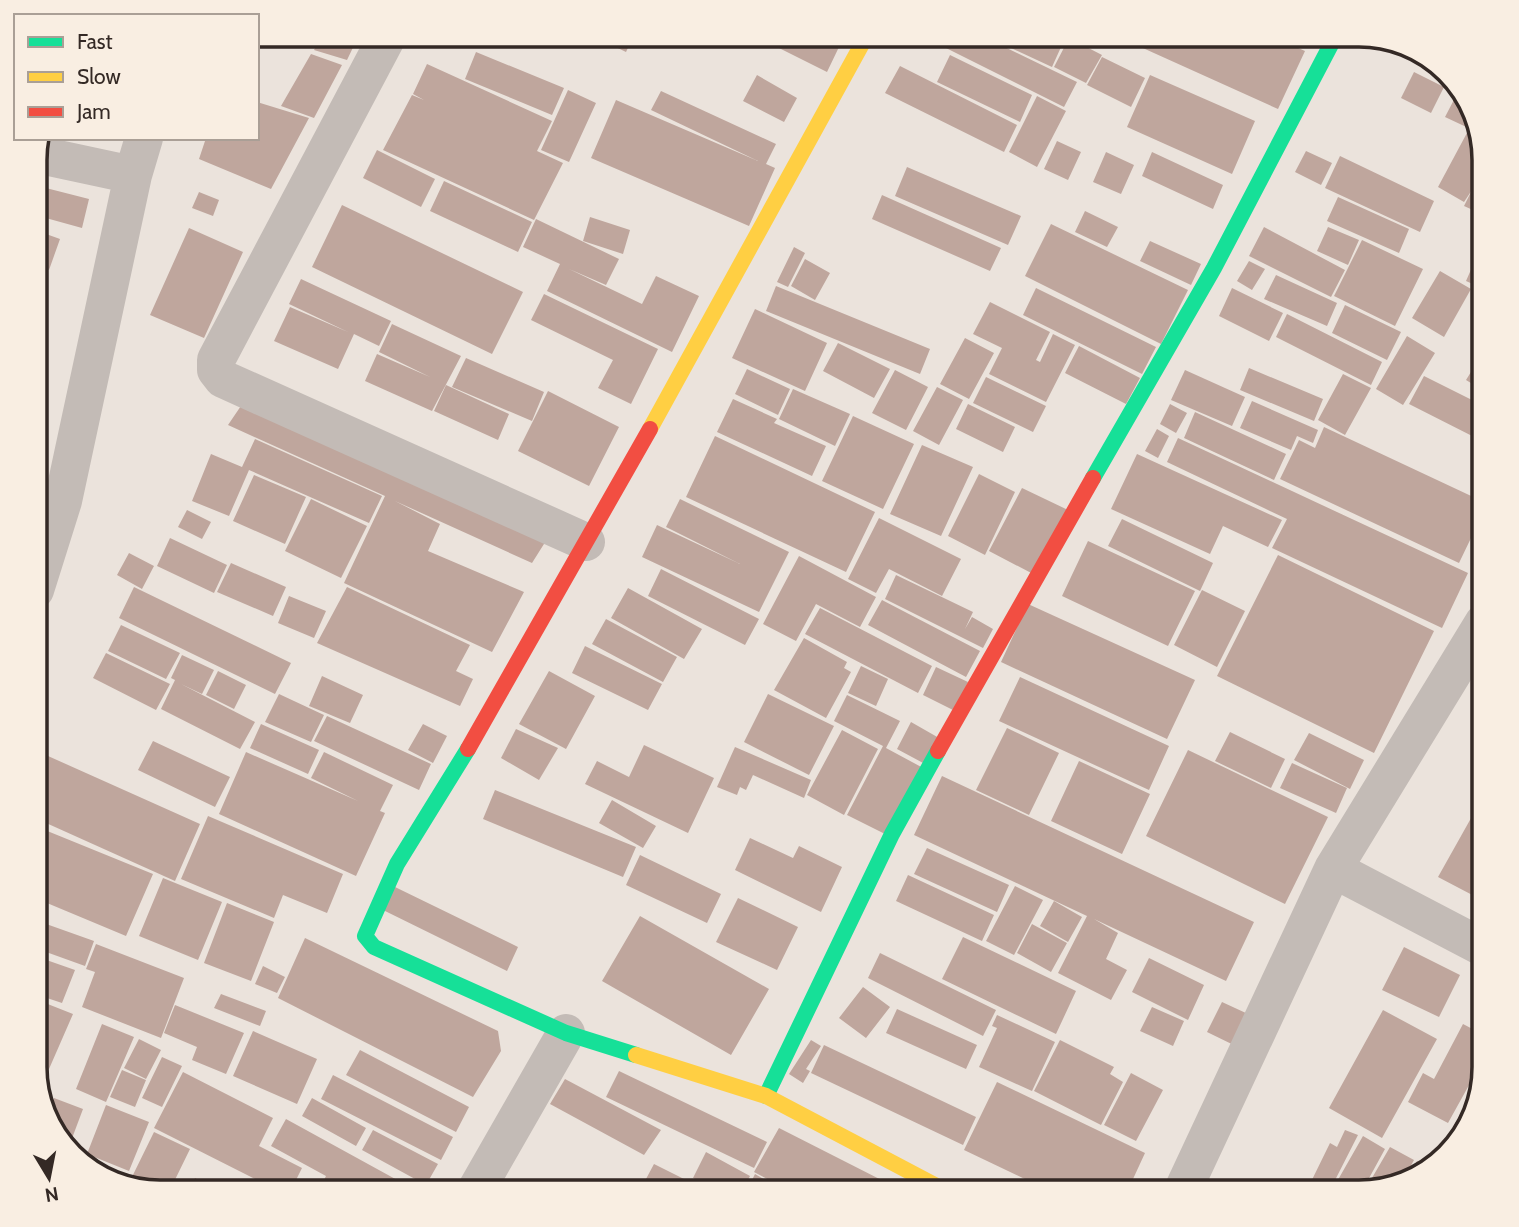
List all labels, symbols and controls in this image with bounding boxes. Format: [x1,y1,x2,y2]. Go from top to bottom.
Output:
legend [14,14,259,140]
text: Fast [77,29,113,54]
text: Slow [77,64,121,89]
text: Jam [76,99,111,124]
north arrow [14,1143,84,1213]
text: N [43,1182,60,1207]

